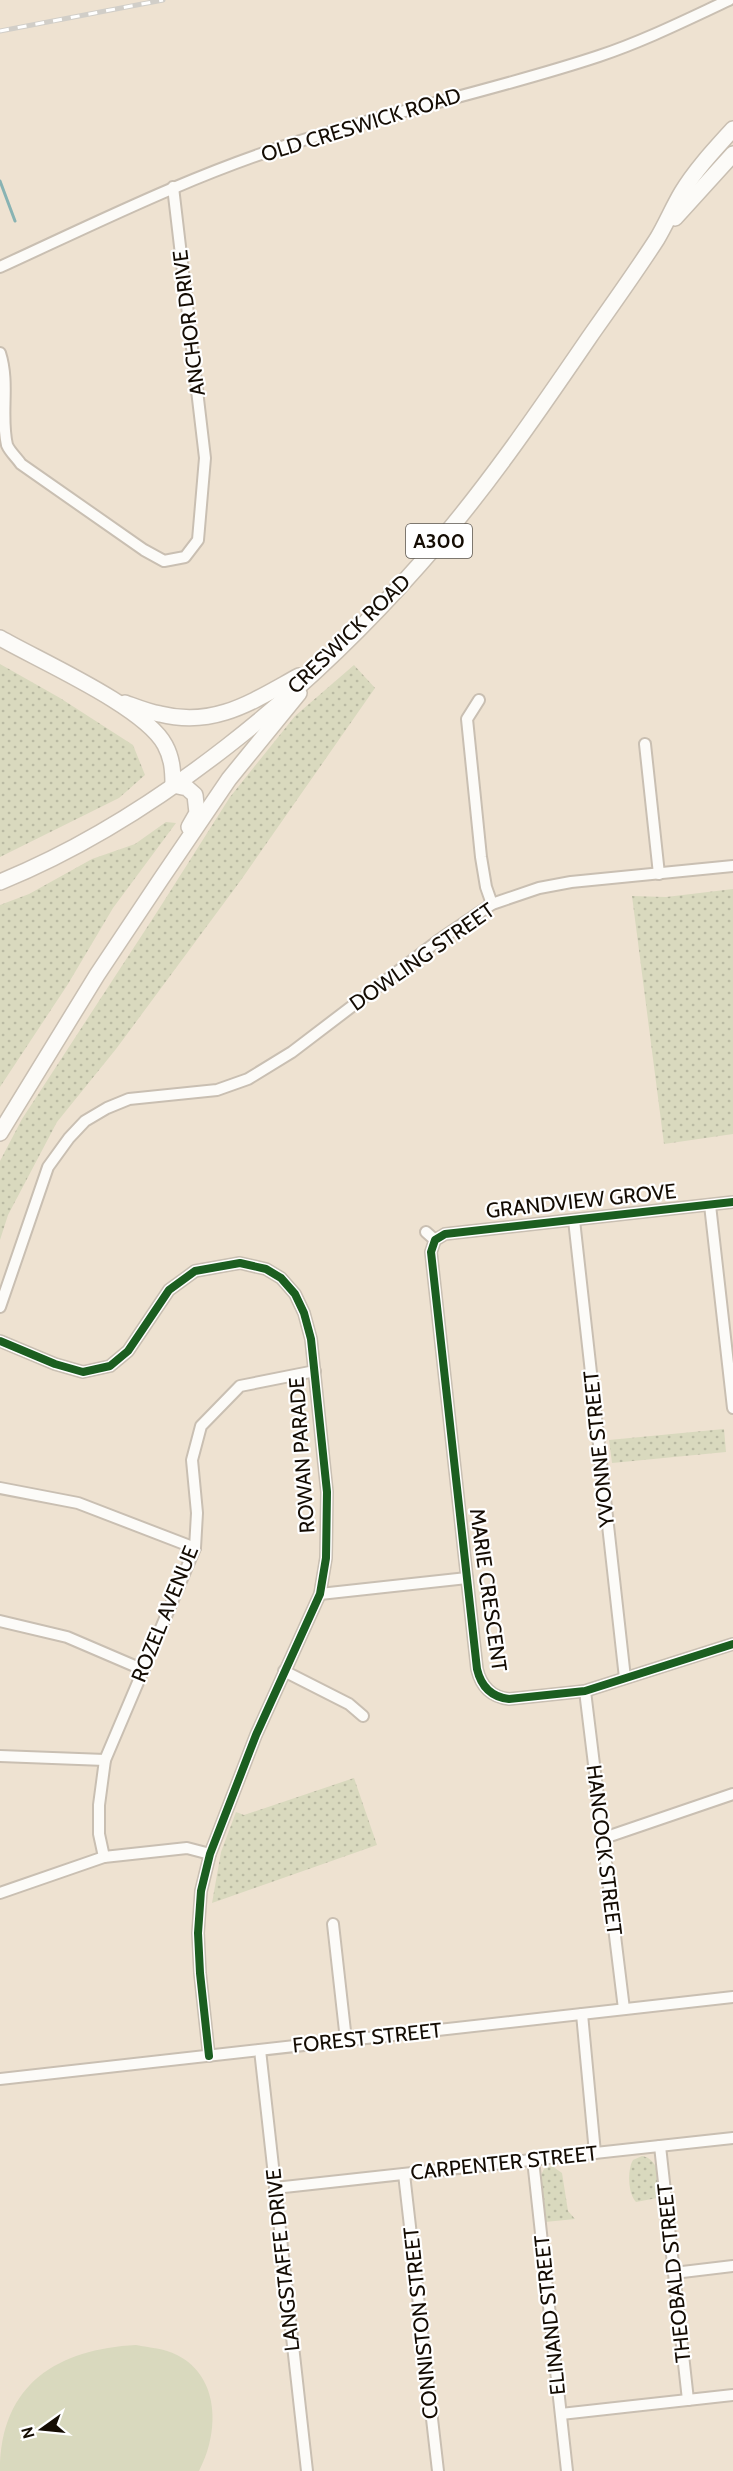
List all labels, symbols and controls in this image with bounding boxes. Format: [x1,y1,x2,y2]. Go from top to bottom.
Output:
street label: OLD CRESWICK ROAD [258,82,464,167]
street label: ANCHOR DRIVE [167,249,210,397]
road number: A300 [406,524,472,558]
street label: CRESWICK ROAD [282,569,415,699]
street label: DOWLING STREET [344,897,499,1016]
street label: GRANDVIEW GROVE [485,1178,677,1223]
street label: YVONNE STREET [578,1370,619,1530]
street label: ROWAN PARADE [284,1376,319,1534]
street label: MARIE CRESCENT [465,1507,512,1673]
street label: ROZEL AVENUE [126,1542,203,1686]
street label: HANCOCK STREET [582,1763,627,1937]
street label: FOREST STREET [291,2017,443,2058]
street label: CARPENTER STREET [409,2140,599,2185]
street label: LANGSTAFFE DRIVE [260,2167,305,2353]
street label: THEOBALD STREET [652,2182,695,2364]
street label: CONNISTON STREET [398,2226,443,2420]
street label: ELINAND STREET [529,2234,570,2396]
north arrow [12,2399,72,2459]
text: N [17,2425,39,2441]

